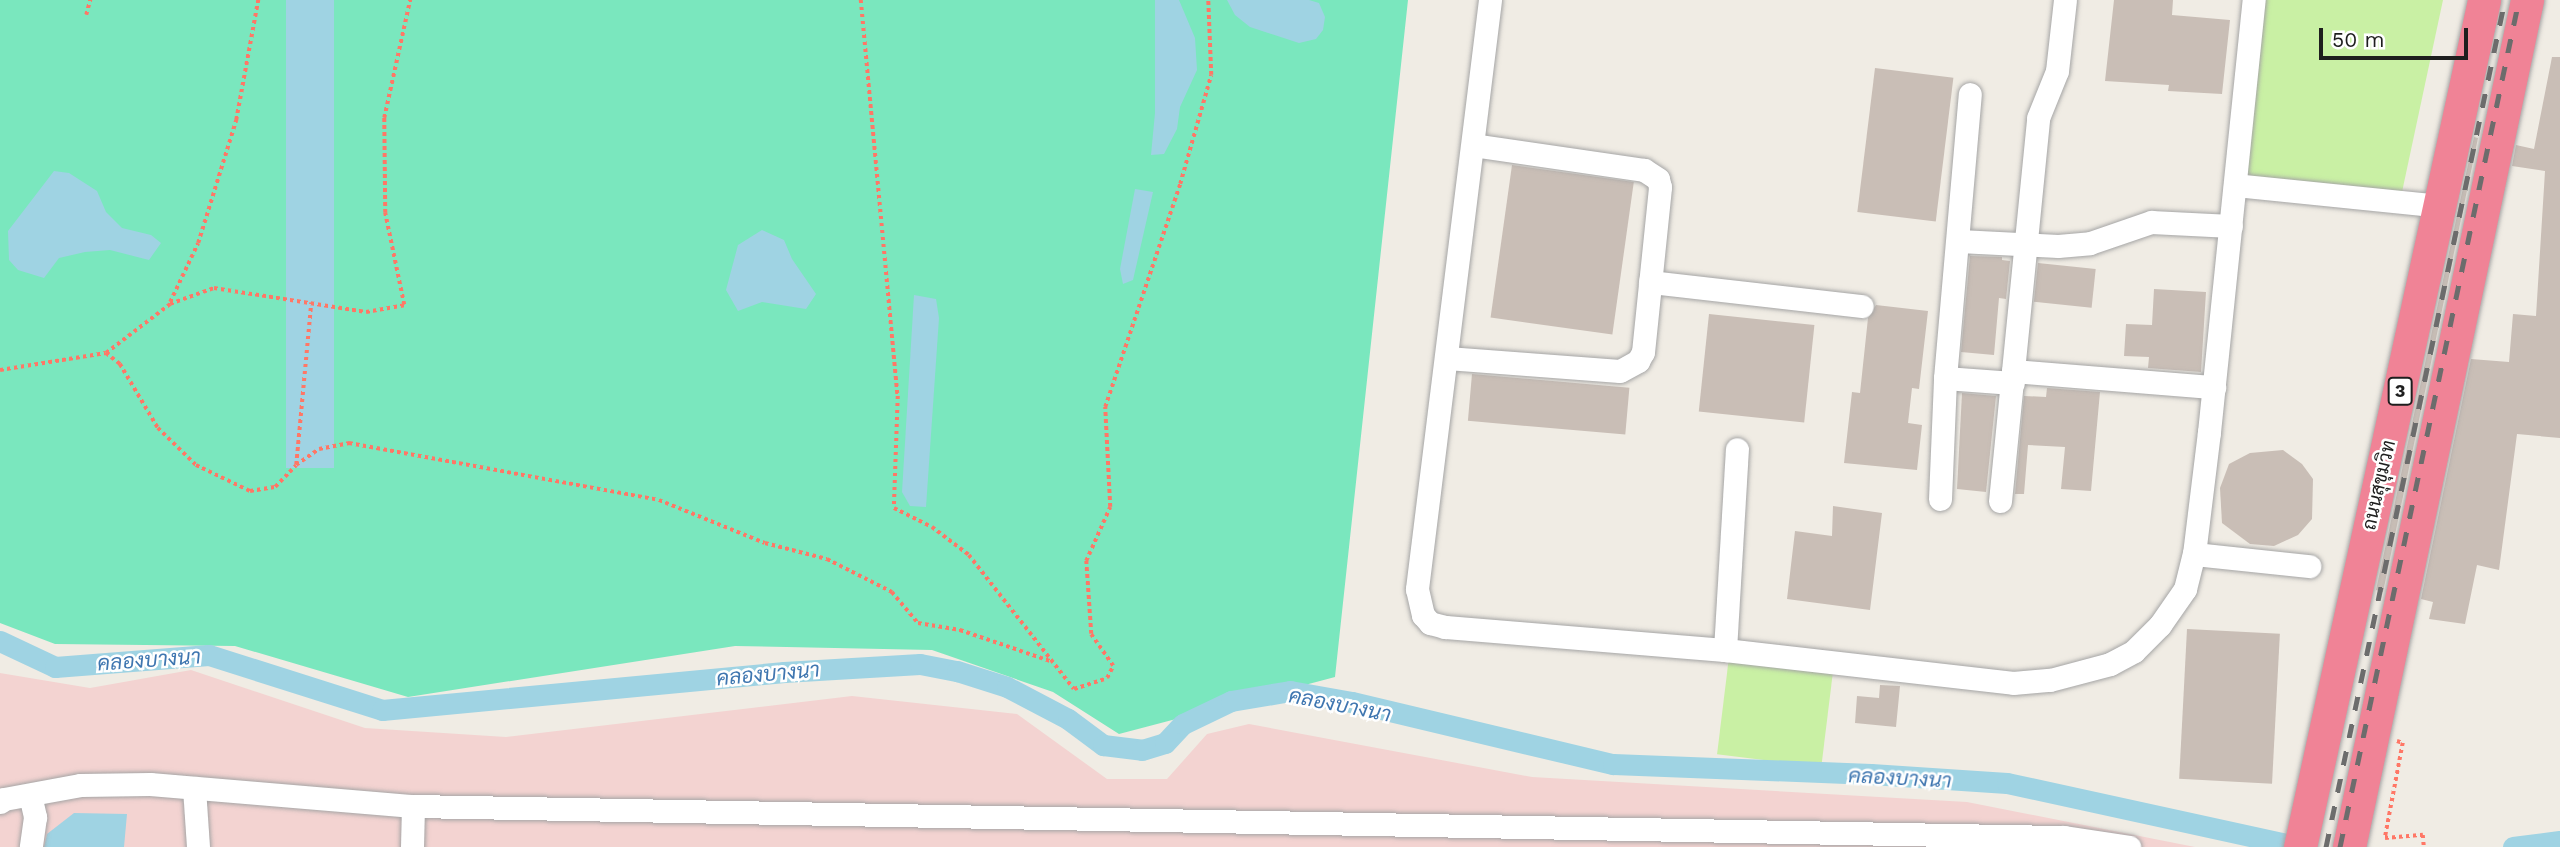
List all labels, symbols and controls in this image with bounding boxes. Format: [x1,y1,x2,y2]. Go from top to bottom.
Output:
scale bar [2322,14,2471,58]
text: 50 m [2332,27,2384,52]
road number: 3 [2386,376,2414,405]
street label: ถนนสุขุมวิท [2358,438,2400,532]
water label: คลองบางนา [96,644,202,676]
water label: คลองบางนา [715,657,821,691]
water label: คลองบางนา [1287,683,1393,727]
water label: คลองบางนา [1848,763,1952,793]

